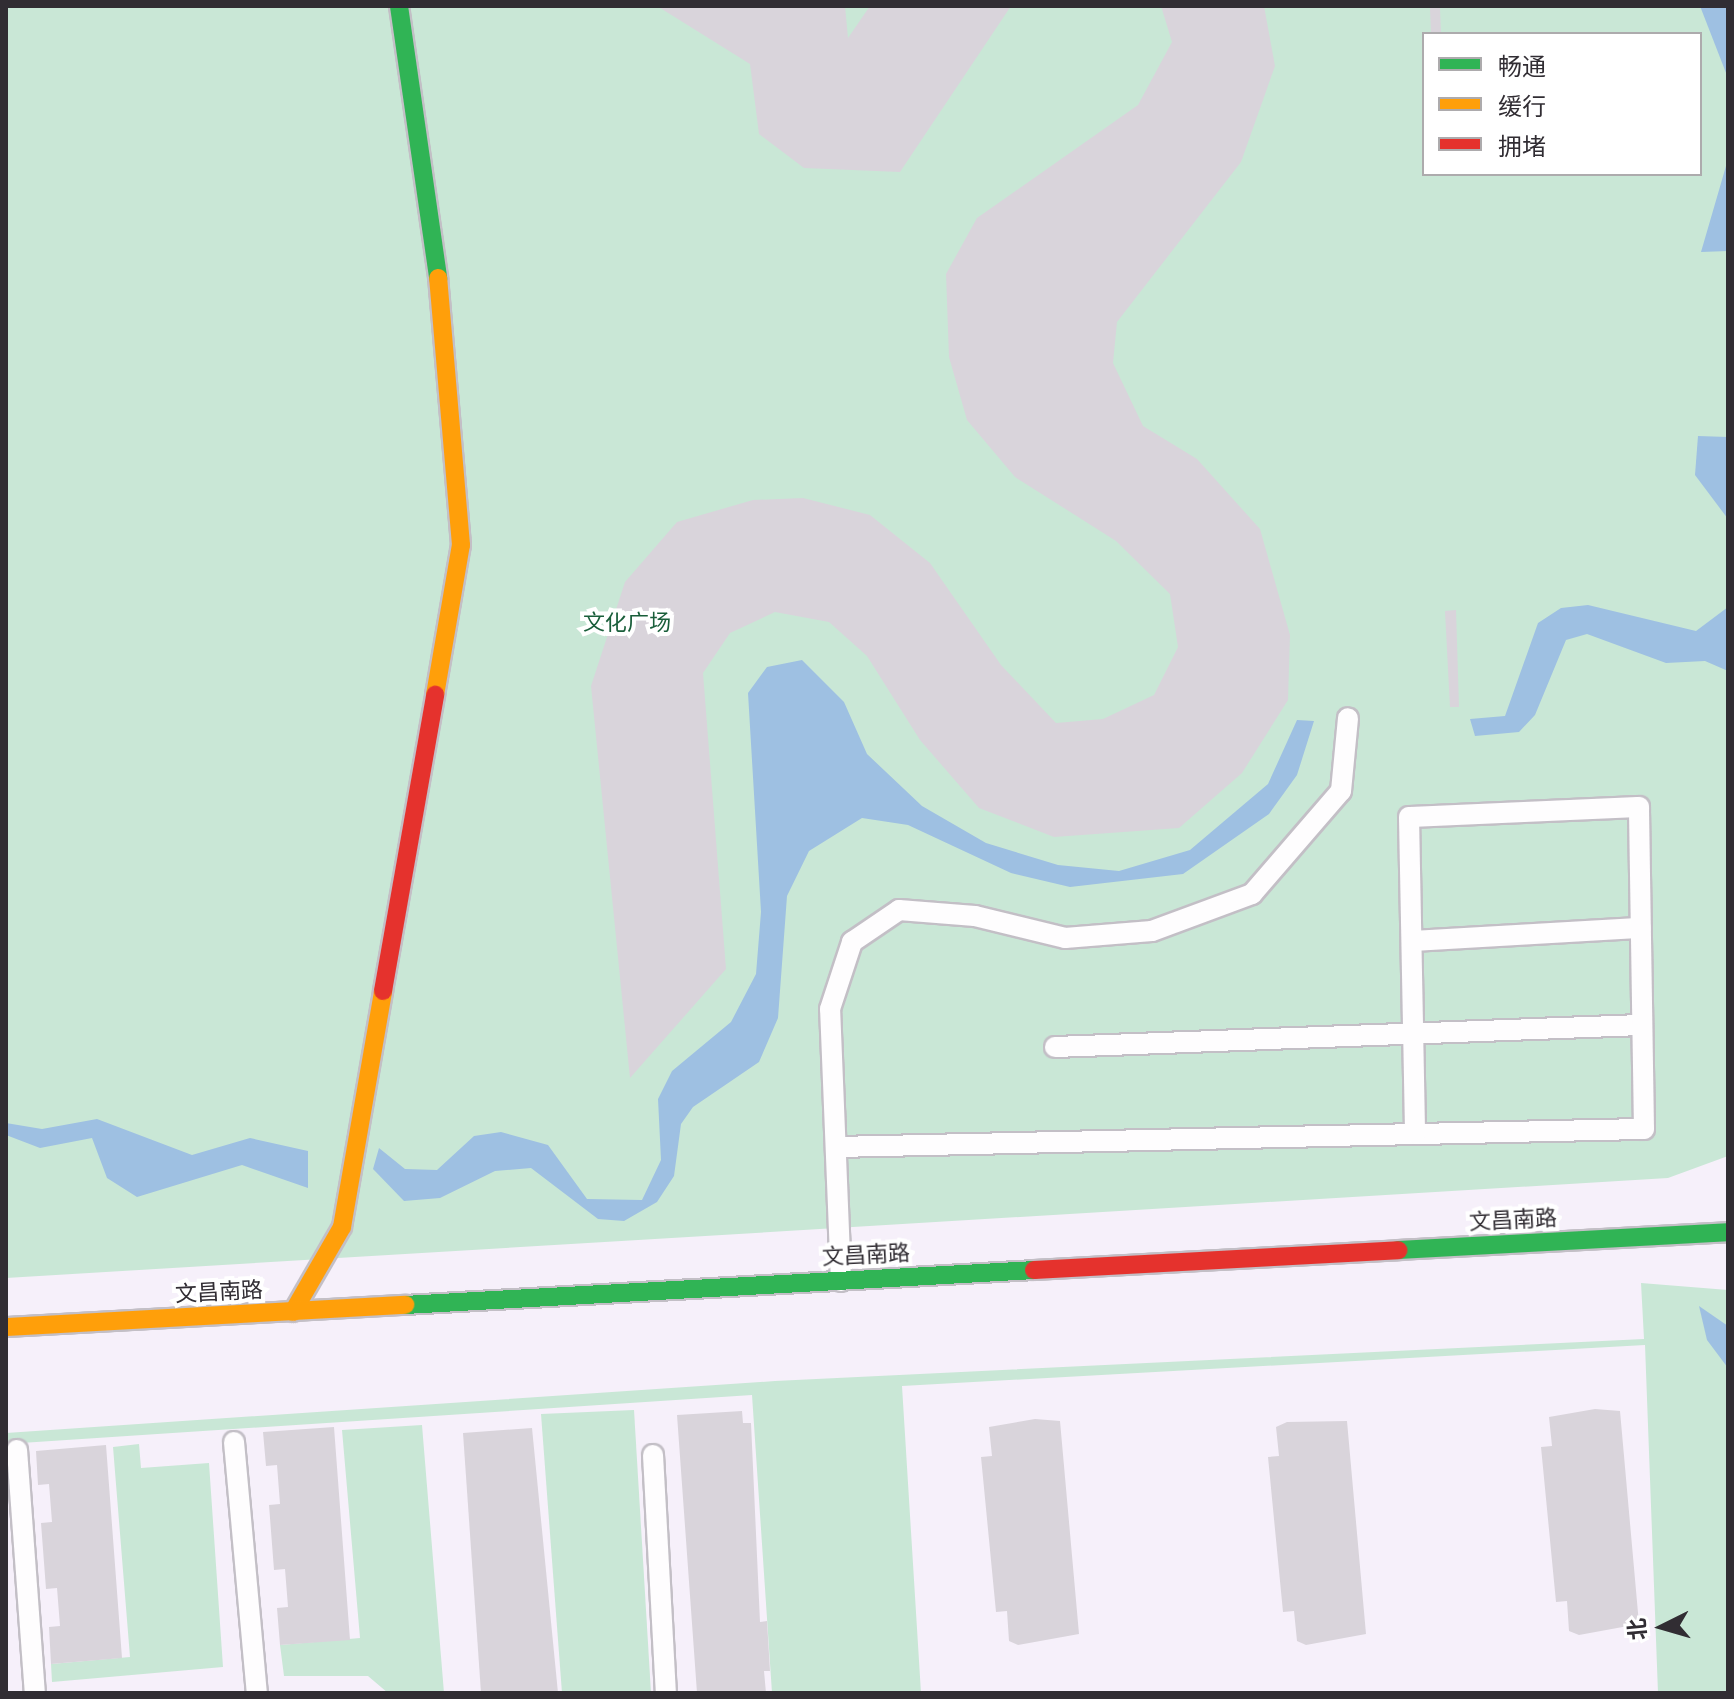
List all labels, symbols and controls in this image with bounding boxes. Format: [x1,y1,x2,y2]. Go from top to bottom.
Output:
legend [1422,32,1702,176]
text: 畅通 [1498,53,1546,81]
text: 缓行 [1498,93,1546,121]
text: 拥堵 [1498,133,1546,161]
park label: 文化广场 [583,610,671,636]
street label: 文昌南路 [1468,1205,1558,1235]
street label: 文昌南路 [821,1240,911,1270]
street label: 文昌南路 [174,1277,264,1307]
north arrow [1622,1587,1702,1667]
text: 北 [1623,1617,1652,1641]

